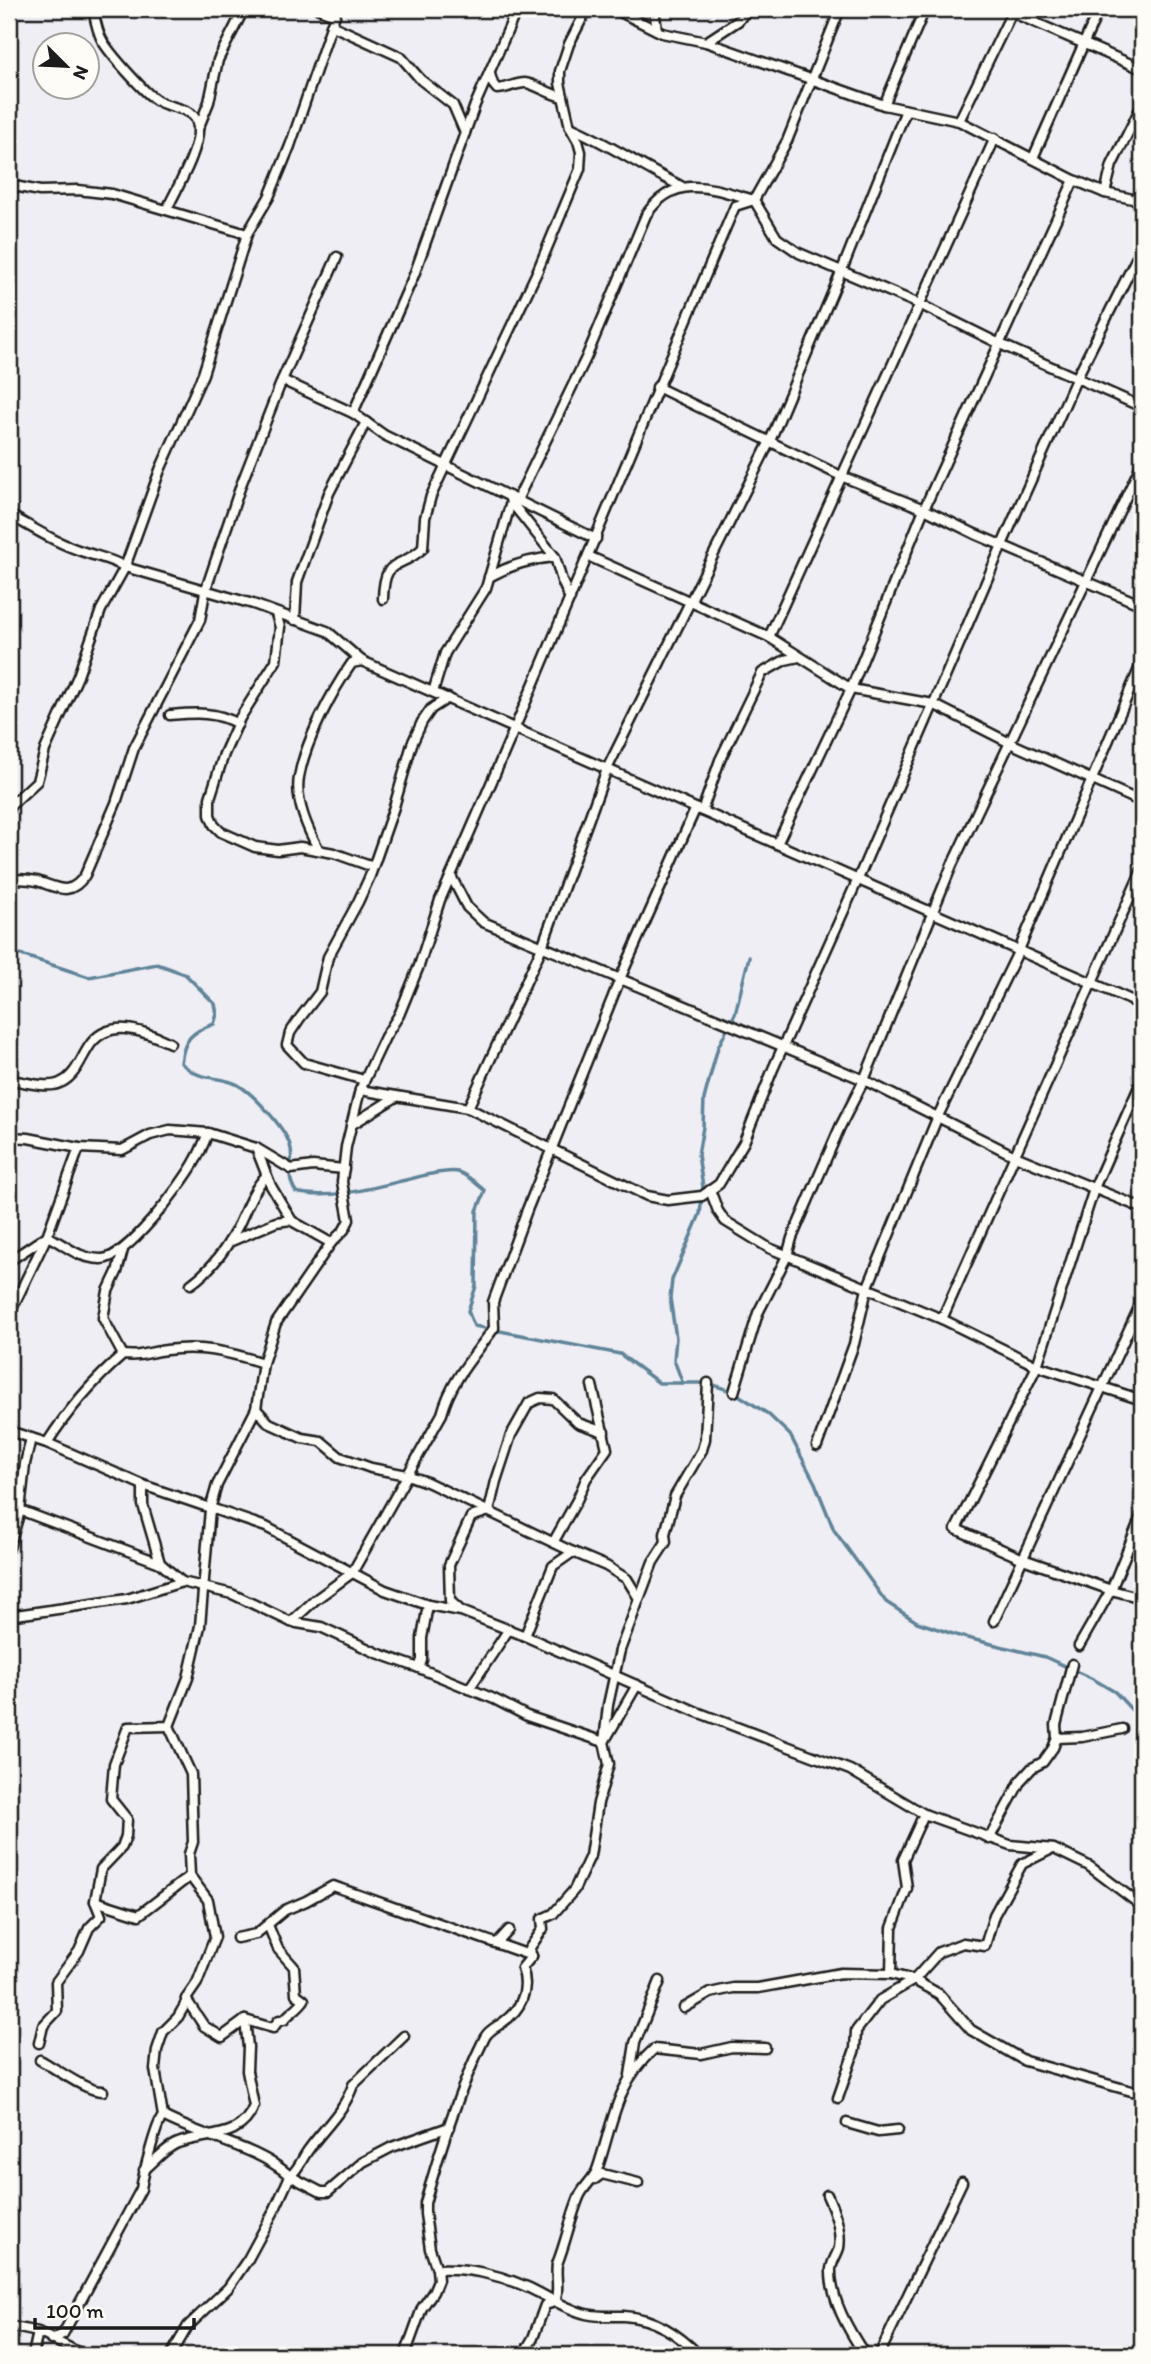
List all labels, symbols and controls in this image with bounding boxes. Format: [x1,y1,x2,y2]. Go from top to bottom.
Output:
north arrow [32,32,102,102]
text: N [68,62,94,83]
scale bar [35,2287,194,2331]
text: 100 m [46,2298,104,2323]

